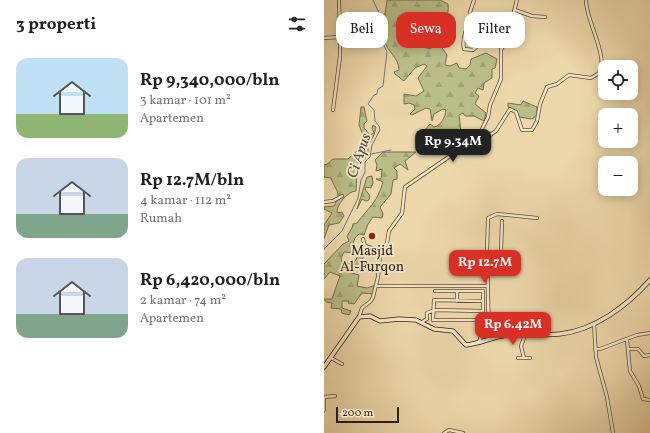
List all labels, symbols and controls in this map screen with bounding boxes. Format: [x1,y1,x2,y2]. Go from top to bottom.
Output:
chip: Beli [336,12,388,48]
chip: Sewa [396,12,456,48]
chip: Filter [464,12,525,48]
text: 3 properti [16,13,96,36]
icon: filters [286,13,308,35]
map controls [598,60,638,196]
button: locate [598,60,638,100]
text: Rp 9,340,000/bln [140,69,279,92]
icon: home [48,74,96,122]
text: 3 kamar · 101 m² [140,92,231,110]
button: + [598,108,638,148]
text: Apartemen [140,110,204,128]
pin: Rp 9.34M [412,129,494,163]
water label: Ci Apus [343,130,378,181]
text: Rp 9.34M [424,133,482,151]
button: − [598,156,638,196]
text: Rp 12.7M/bln [140,169,244,192]
icon: home [48,174,96,222]
text: 4 kamar · 112 m² [140,192,231,210]
text: Rumah [140,210,182,228]
marker: Masjid Al-Furqon [367,231,377,241]
place label: Masjid Al-Furqon [340,242,404,277]
pin: Rp 12.7M [444,250,526,284]
text: Rp 12.7M [458,254,512,272]
text: Rp 6,420,000/bln [140,269,280,292]
icon: home [48,274,96,322]
text: 2 kamar · 74 m² [140,292,226,310]
text: Apartemen [140,310,204,328]
pin: Rp 6.42M [472,312,554,346]
text: Rp 6.42M [484,316,542,334]
scale bar [336,405,399,424]
text: 200 m [342,406,373,421]

